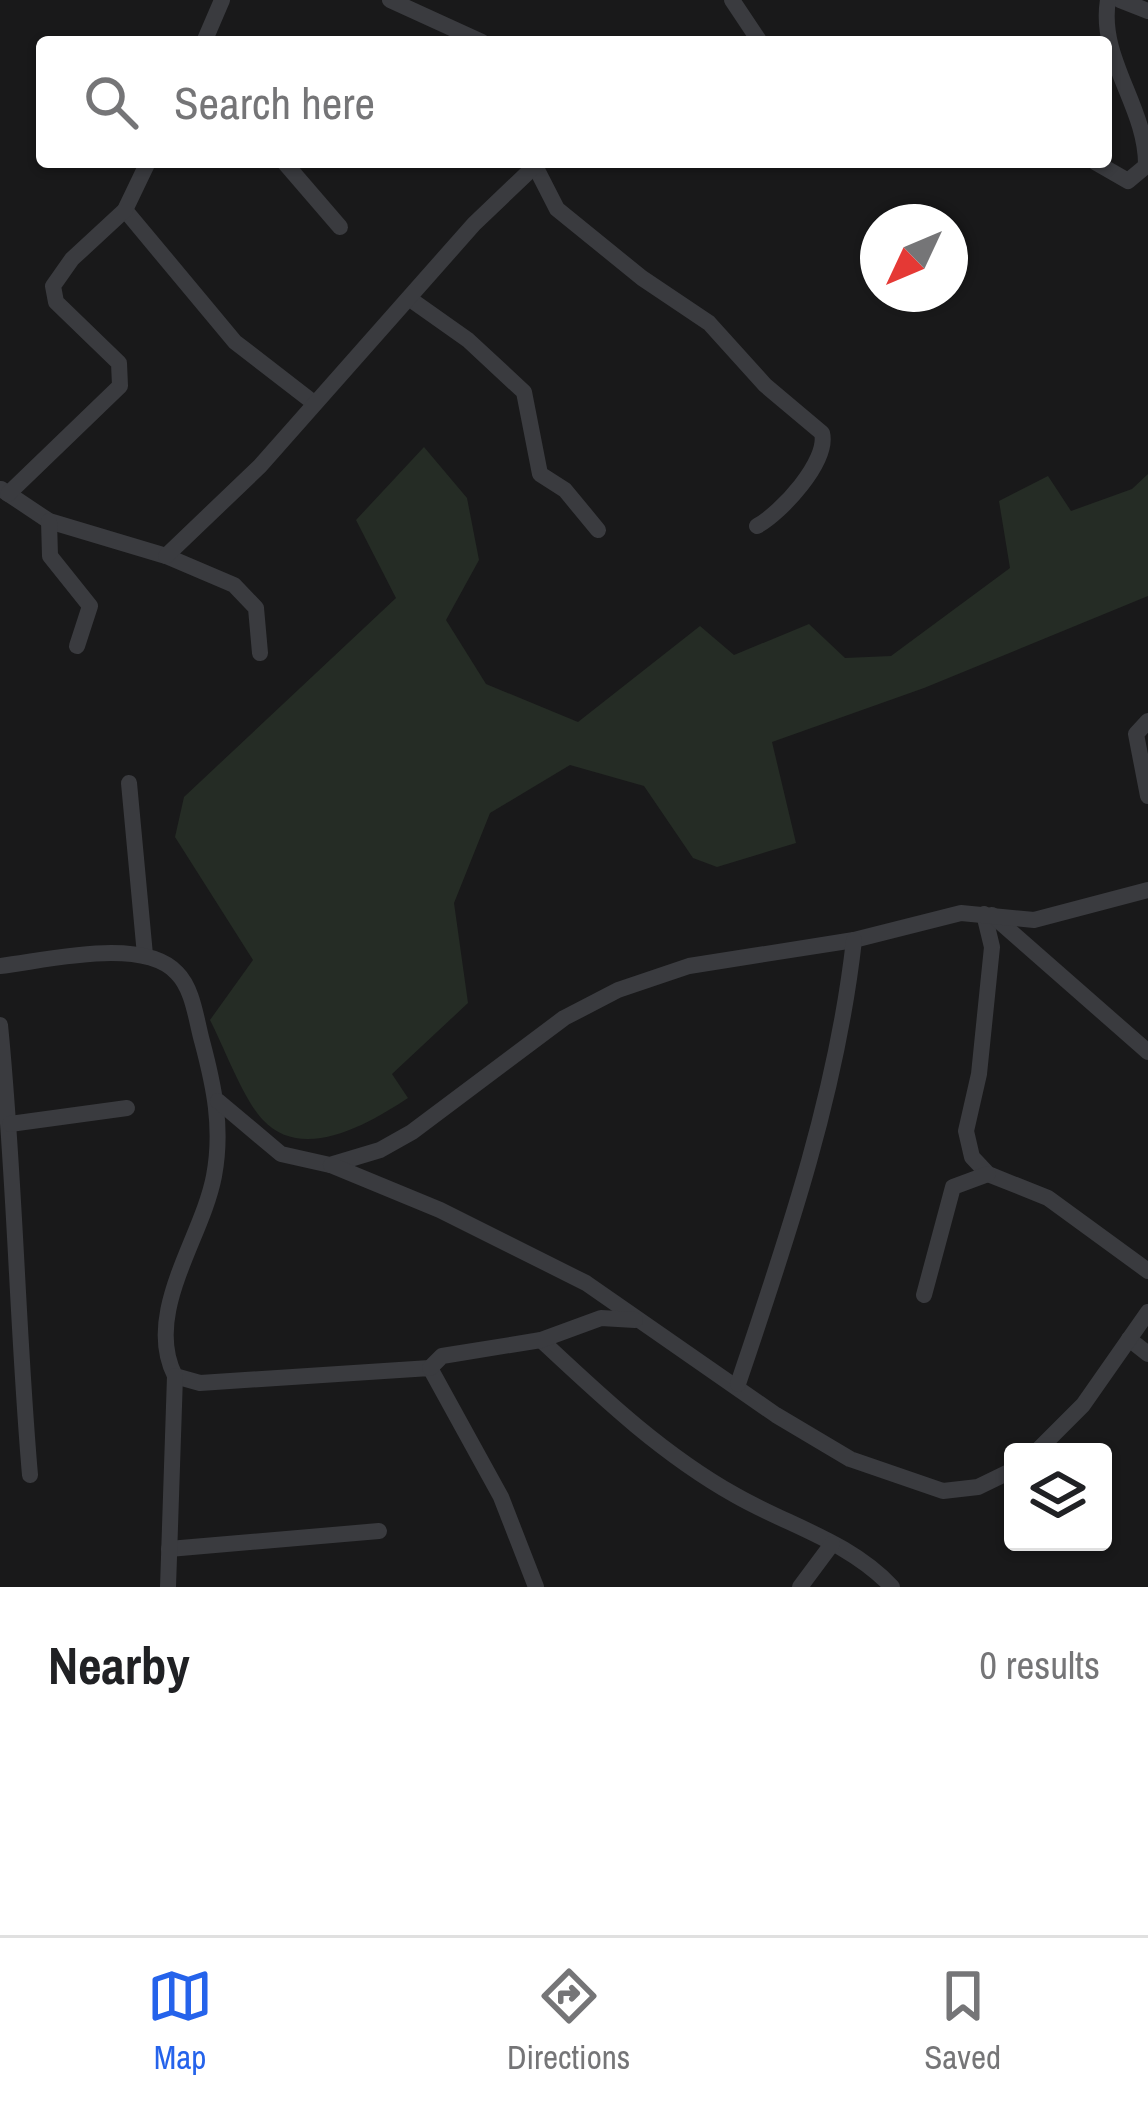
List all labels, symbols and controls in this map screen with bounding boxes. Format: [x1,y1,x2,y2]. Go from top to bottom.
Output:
search box [36,36,1112,168]
icon: search [78,69,144,135]
text: Search here [174,72,375,133]
north arrow [860,204,968,312]
map controls [1004,1443,1112,1551]
button: layers [1004,1443,1112,1551]
text: Nearby [48,1631,190,1700]
text: 0 results [979,1639,1100,1691]
tab: Map [147,1963,213,2079]
tab: Directions [507,1963,630,2079]
tab: Saved [924,1963,1001,2079]

